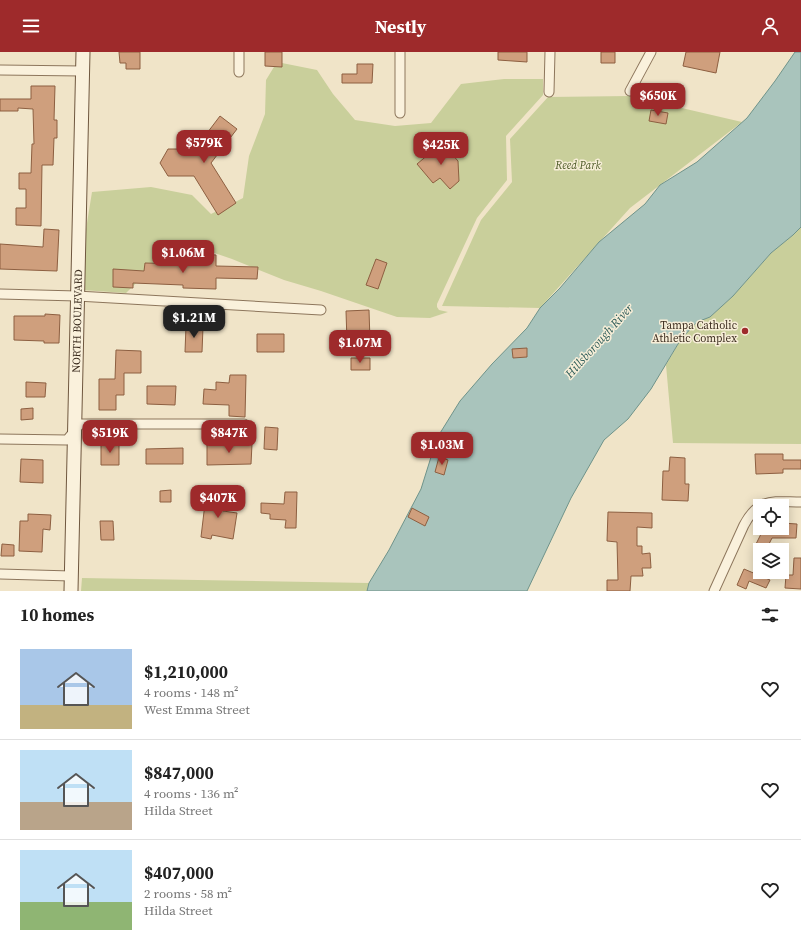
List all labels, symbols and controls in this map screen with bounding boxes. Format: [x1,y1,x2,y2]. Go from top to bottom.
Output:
text: Nestly [375,14,426,39]
icon: menu [20,15,42,37]
icon: person [759,15,781,37]
pin: $650K [630,83,686,117]
text: $650K [639,87,677,104]
pin: $579K [176,130,232,164]
pin: $425K [413,132,469,166]
text: $579K [185,134,223,151]
text: $425K [422,136,460,153]
park label: Reed Park [554,158,601,173]
pin: $1.06M [150,240,216,274]
text: $1.06M [161,244,205,261]
street label: NORTH BOULEVARD [68,269,86,373]
water label: Hillsborough River [561,300,637,382]
pin: $1.21M [161,305,227,339]
text: $1.21M [172,309,216,326]
place label: Tampa Catholic Athletic Complex [652,318,738,346]
marker: Tampa Catholic Athletic Complex [740,326,750,336]
pin: $1.07M [327,330,393,364]
text: $1.07M [338,334,382,351]
pin: $519K [82,420,138,454]
pin: $847K [201,420,257,454]
text: $519K [91,424,129,441]
text: $847K [210,424,248,441]
pin: $1.03M [409,432,475,466]
text: $1.03M [420,436,464,453]
pin: $407K [190,485,246,519]
text: $407K [199,489,237,506]
map controls [753,499,789,579]
button: locate [753,499,789,535]
button: layers [753,543,789,579]
text: 10 homes [20,603,94,627]
icon: filters [759,604,781,626]
text: $1,210,000 [144,660,228,684]
icon: home [52,665,100,713]
icon: heart [759,678,781,700]
text: 4 rooms · 148 m² [144,684,239,701]
text: West Emma Street [144,701,250,718]
text: $847,000 [144,761,214,785]
icon: home [52,766,100,814]
icon: heart [759,779,781,801]
text: 4 rooms · 136 m² [144,785,239,802]
text: Hilda Street [144,802,212,819]
text: $407,000 [144,861,214,885]
icon: home [52,866,100,914]
icon: heart [759,879,781,901]
text: 2 rooms · 58 m² [144,885,232,902]
text: Hilda Street [144,902,212,919]

